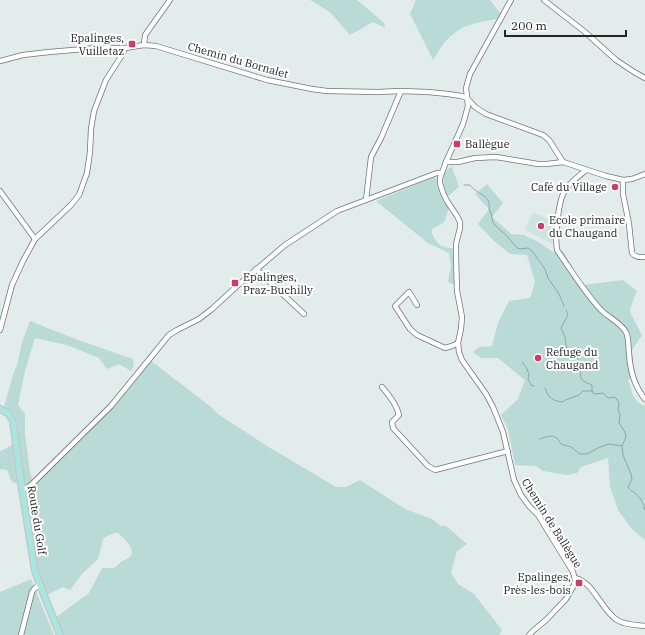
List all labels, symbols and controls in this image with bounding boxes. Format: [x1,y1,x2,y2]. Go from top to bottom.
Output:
scale bar [505,12,626,38]
text: 200 m [511,18,547,33]
place label: Epalinges, Vuilletaz [70,31,124,58]
marker: Epalinges, Vuilletaz [127,39,137,49]
street label: Chemin du Bornalet [186,39,290,81]
place label: Ballègue [465,137,510,151]
marker: Ballègue [452,139,462,149]
place label: Café du Village [531,180,607,194]
marker: Café du Village [610,182,620,192]
place label: Ecole primaire du Chaugand [549,213,625,240]
marker: Ecole primaire du Chaugand [536,221,546,231]
place label: Epalinges, Praz-Buchilly [243,270,313,297]
marker: Epalinges, Praz-Buchilly [230,278,240,288]
place label: Refuge du Chaugand [546,345,599,372]
marker: Refuge du Chaugand [533,353,543,363]
street label: Chemin de Ballègue [519,476,585,571]
street label: Route du Golf [25,484,50,557]
place label: Epalinges, Près-les-bois [503,570,571,597]
marker: Epalinges, Près-les-bois [574,578,584,588]

